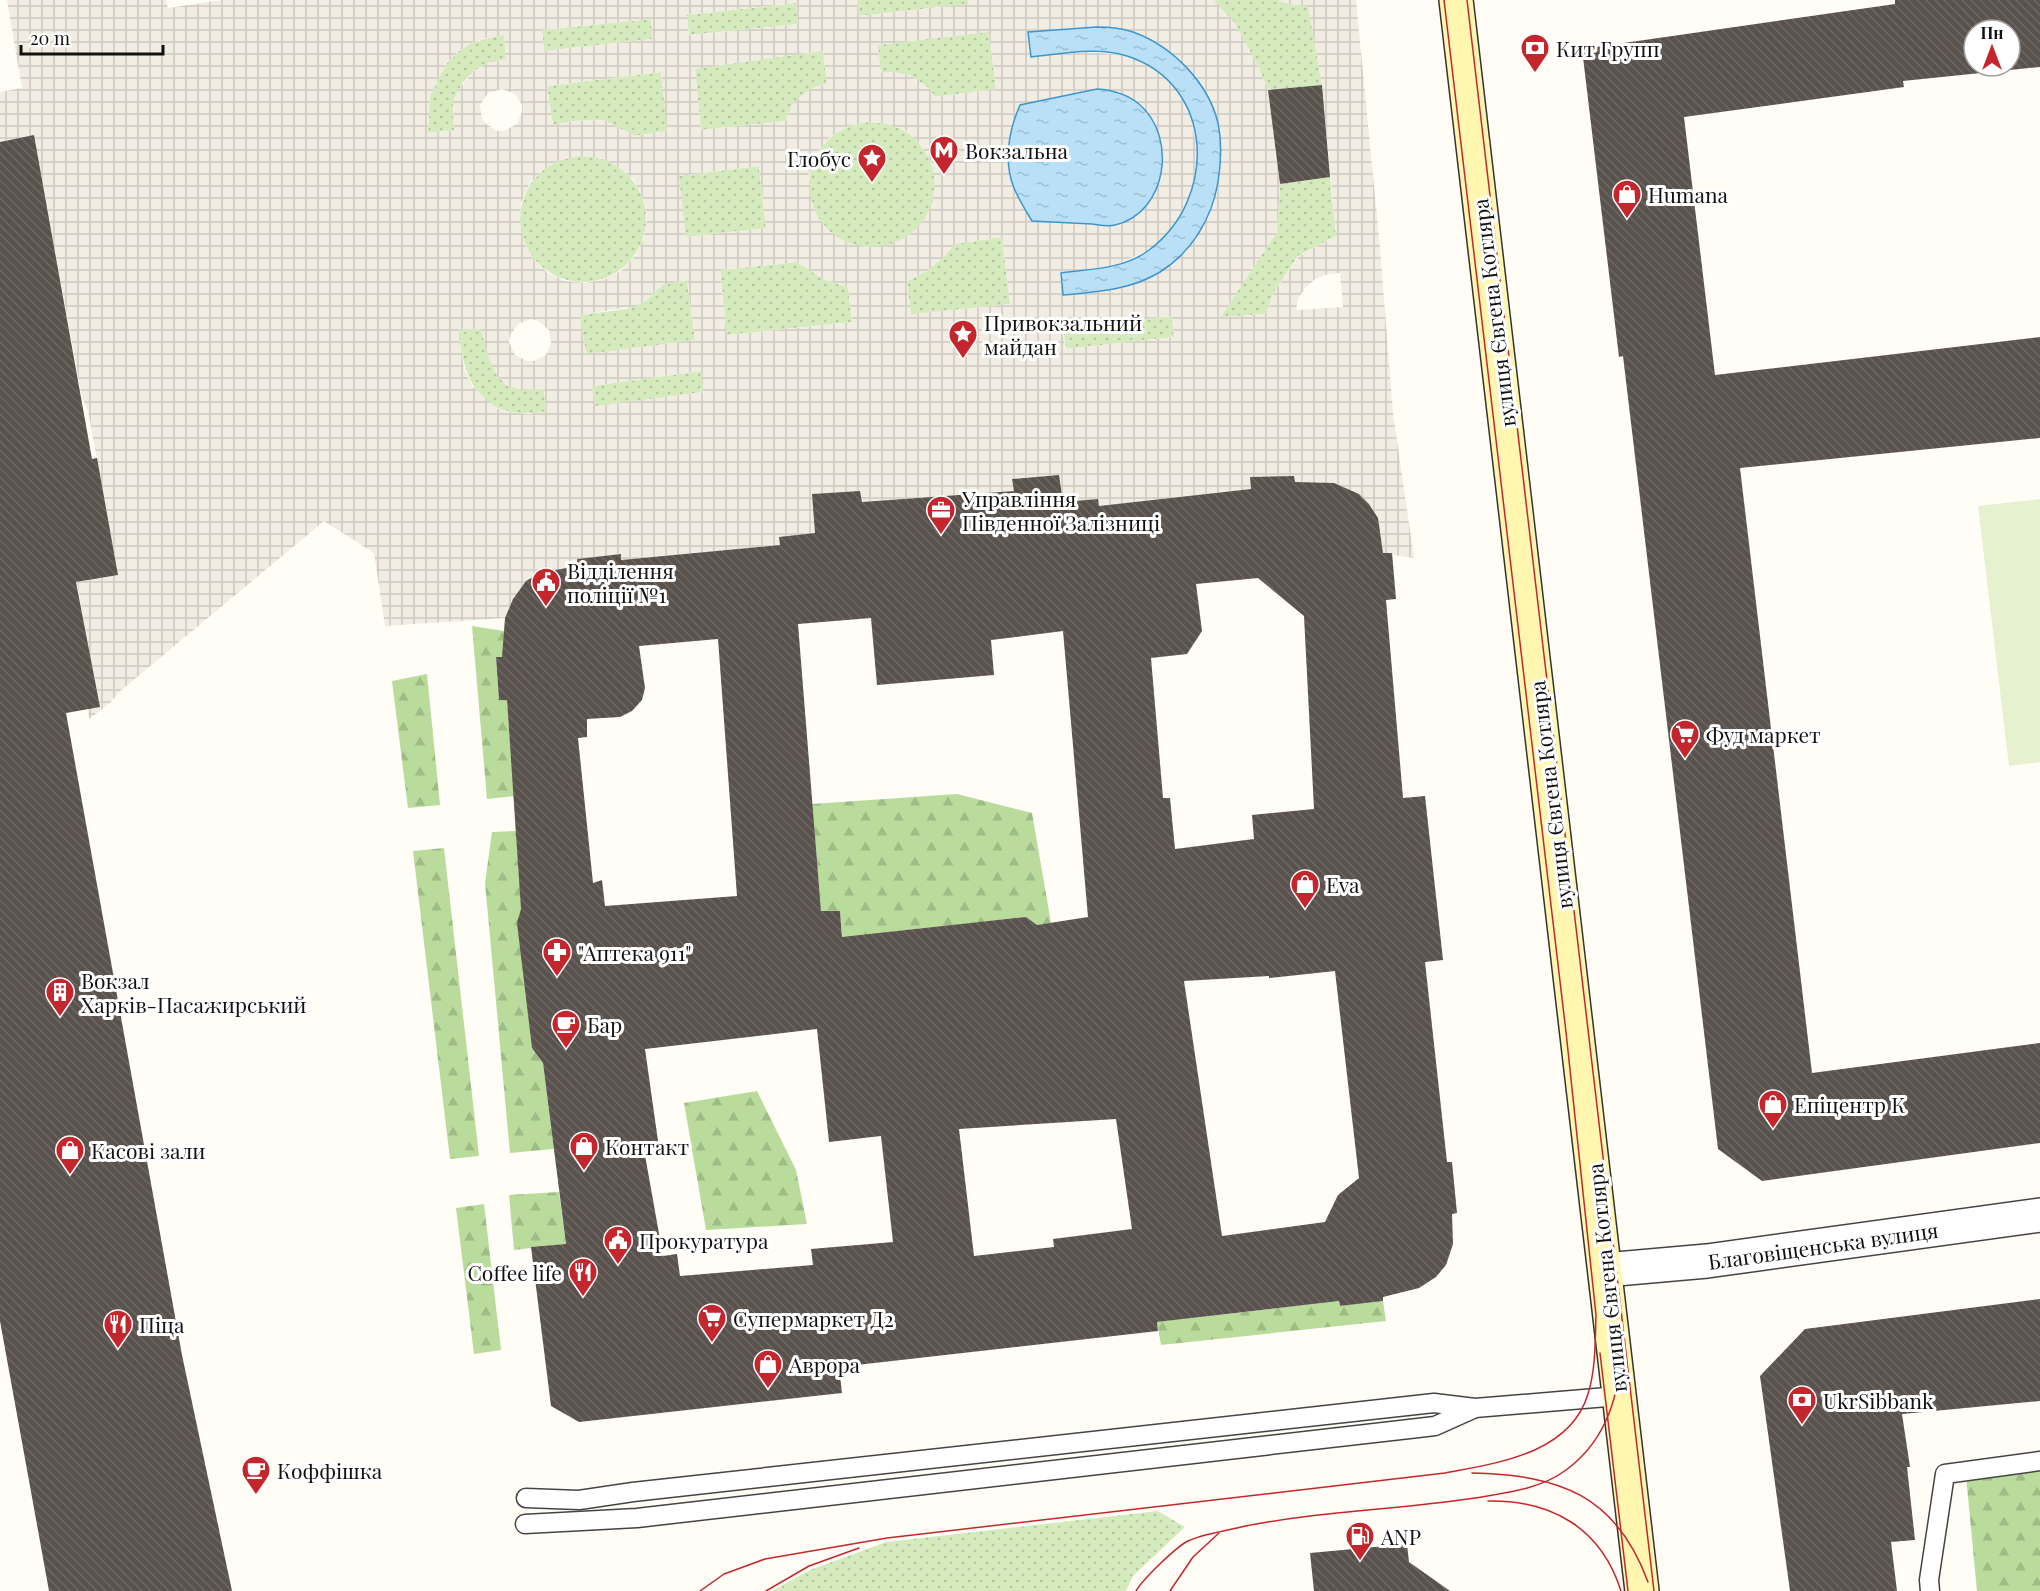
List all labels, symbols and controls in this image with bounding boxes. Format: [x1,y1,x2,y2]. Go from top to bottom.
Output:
scale bar [21,18,164,56]
north arrow [1962,18,2022,78]
text: Пн [1981,22,2004,43]
text: 20 m [30,26,70,50]
bank icon: Кит Групп [1519,32,1551,74]
place label: Кит Групп [1556,34,1660,62]
metro station icon: Вокзальна [928,134,960,176]
place label: Вокзальна [965,136,1068,164]
place icon: Глобус [856,142,888,184]
place label: Глобус [787,144,851,172]
shop icon: Humana [1611,178,1643,220]
place label: Humana [1648,180,1729,208]
street label: вулиця Євгена Котляра [1465,197,1521,429]
place label: Привокзальний майдан [984,308,1142,360]
place icon: Привокзальний майдан [947,318,979,360]
place label: Управління Південної Залізниці [961,484,1160,536]
office icon: Управління Південної Залізниці [925,494,957,536]
place label: Відділення поліції №1 [567,556,674,608]
public building icon: Відділення поліції №1 [530,566,562,608]
street label: вулиця Євгена Котляра [1522,679,1578,911]
supermarket icon: Фуд маркет [1669,718,1701,760]
place label: Фуд маркет [1706,720,1821,748]
shop icon: Eva [1289,868,1321,910]
place label: Eva [1326,870,1360,898]
pharmacy icon: "Аптека 911" [541,936,573,978]
place label: "Аптека 911" [578,938,691,966]
place label: Вокзал Харків-Пасажирський [81,966,306,1018]
building icon: Вокзал Харків-Пасажирський [44,976,76,1018]
cafe icon: Бар [550,1008,582,1050]
place label: Бар [587,1010,622,1038]
shop icon: Епіцентр К [1757,1088,1789,1130]
place label: Епіцентр К [1794,1090,1905,1118]
shop icon: Контакт [568,1130,600,1172]
place label: Контакт [605,1132,689,1160]
shop icon: Касові зали [54,1134,86,1176]
place label: Касові зали [91,1136,206,1164]
street label: вулиця Євгена Котляра [1580,1162,1632,1394]
street label: Благовіщенська вулиця [1706,1215,1940,1275]
public building icon: Прокуратура [602,1224,634,1266]
place label: Прокуратура [639,1226,769,1254]
restaurant icon: Coffee life [567,1256,599,1298]
place label: Coffee life [467,1258,562,1286]
supermarket icon: Супермаркет Д2 [696,1302,728,1344]
place label: Супермаркет Д2 [733,1304,894,1332]
restaurant icon: Піца [102,1308,134,1350]
place label: Піца [139,1310,185,1338]
shop icon: Аврора [752,1348,784,1390]
place label: Аврора [788,1350,861,1378]
bank icon: UkrSibbank [1786,1384,1818,1426]
place label: UkrSibbank [1823,1386,1934,1414]
cafe icon: Коффішка [240,1454,272,1496]
place label: Коффішка [277,1456,383,1484]
fuel station icon: ANP [1344,1520,1376,1562]
place label: ANP [1380,1522,1421,1550]

